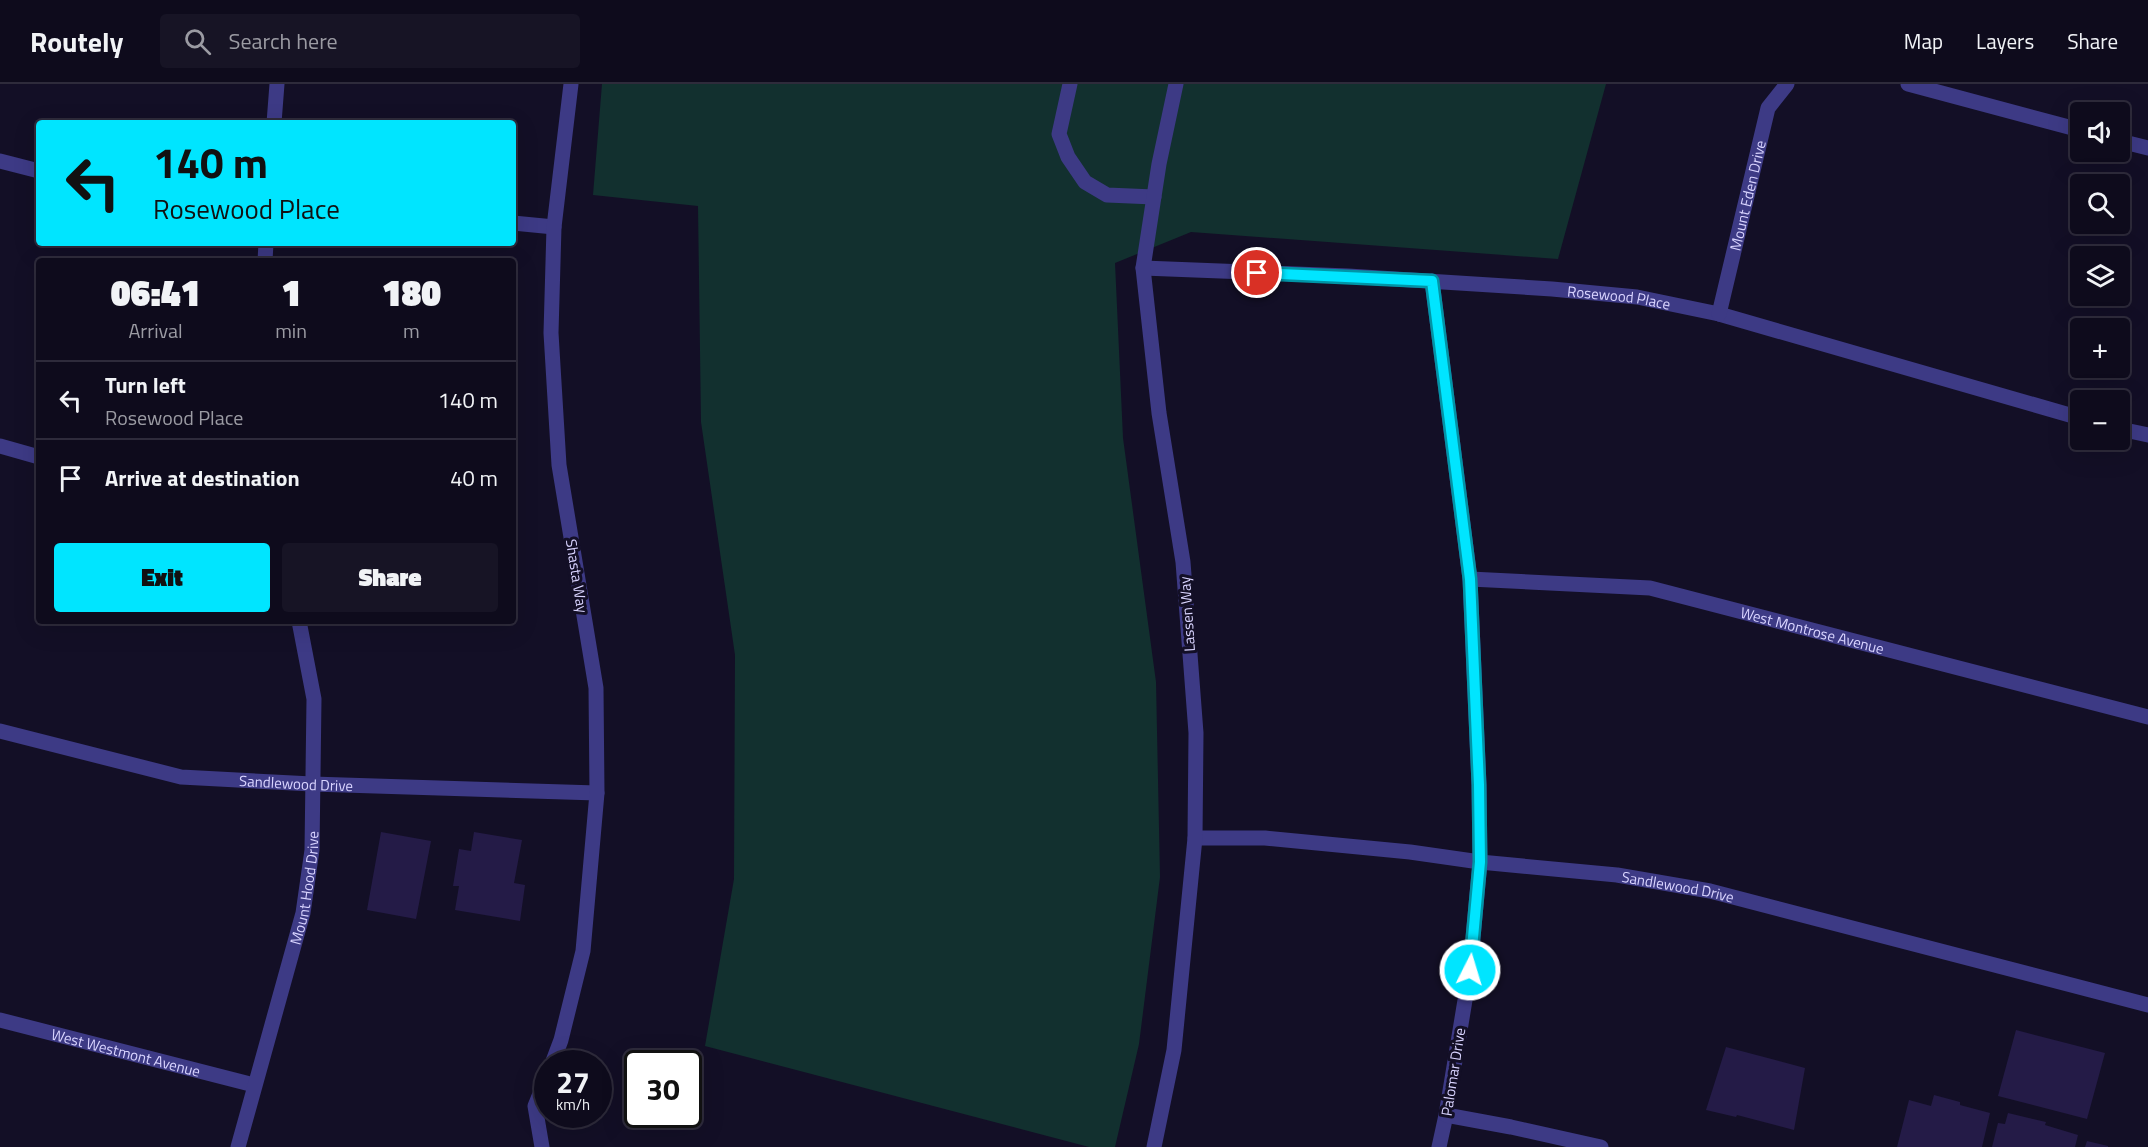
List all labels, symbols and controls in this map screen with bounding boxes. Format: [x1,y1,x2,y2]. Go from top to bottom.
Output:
search box [160,14,580,68]
text: Routely [30,20,124,63]
text: Search here [229,24,338,58]
icon: search [181,25,214,58]
text: Map [1904,25,1943,57]
text: Layers [1976,25,2034,57]
text: Share [2067,25,2118,57]
map controls [2070,102,2130,450]
button: sound [2070,102,2130,162]
text: 140 m [153,130,268,194]
street label: Mount Eden Drive [1723,138,1771,253]
icon: left [54,144,132,222]
button: search [2070,174,2130,234]
text: Rosewood Place [153,188,340,229]
button: layers [2070,246,2130,306]
pin [1231,247,1282,298]
icon: arrive [1240,256,1273,289]
text: 06:41 [111,265,200,320]
text: 1 [281,265,301,320]
text: 180 [382,265,441,320]
street label: Rosewood Place [1566,279,1673,315]
text: Arrival [128,315,183,346]
text: min [275,315,307,346]
text: m [403,315,420,346]
button: + [2070,318,2130,378]
text: Turn left [105,368,186,402]
text: 140 m [438,383,498,417]
icon: left [54,384,87,417]
button: − [2070,390,2130,450]
text: Rosewood Place [105,402,243,433]
text: Arrive at destination [105,461,300,495]
text: 40 m [450,461,498,495]
icon: arrive [54,462,87,495]
street label: Shasta Way [560,537,594,615]
button: Exit [54,543,270,612]
button: Share [282,543,498,612]
street label: Lassen Way [1173,576,1201,652]
street label: West Montrose Avenue [1738,600,1887,660]
street label: Sandlewood Drive [239,769,353,797]
street label: Mount Hood Drive [283,831,324,947]
street label: Sandlewood Drive [1620,865,1737,908]
position arrow [1438,938,1502,1002]
street label: West Westmont Avenue [49,1022,203,1082]
street label: Palomar Drive [1435,1026,1471,1118]
speed limit sign: 30 [624,1050,702,1128]
text: 27 [556,1059,590,1105]
text: km/h [556,1093,590,1116]

